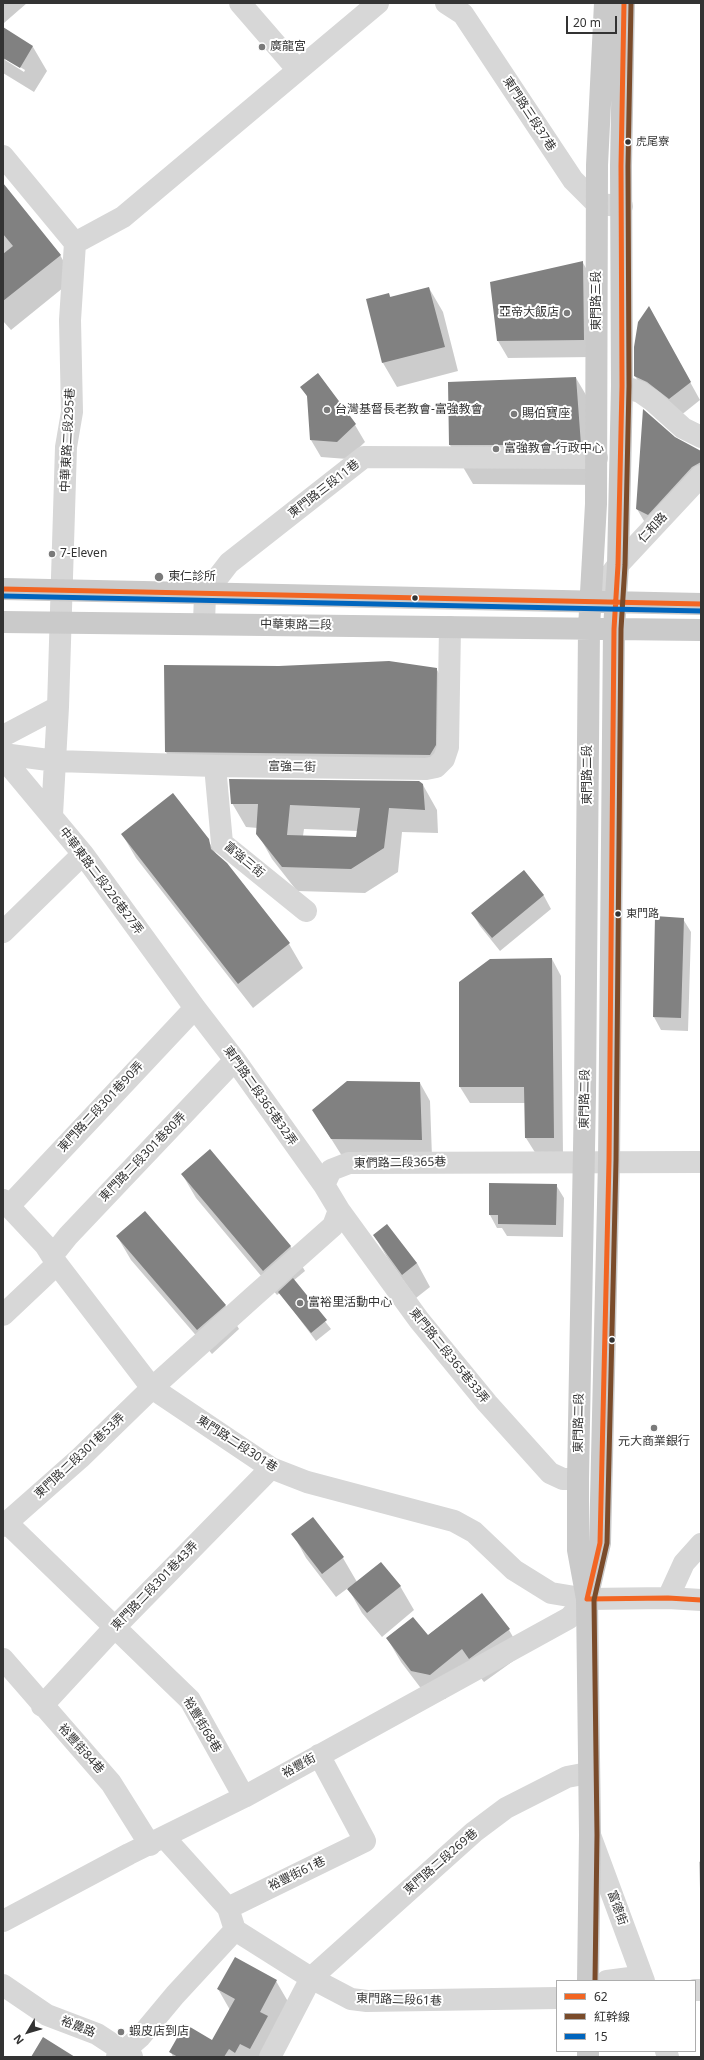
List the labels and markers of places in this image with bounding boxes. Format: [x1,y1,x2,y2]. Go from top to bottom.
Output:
place label: 廣龍宮 [270,40,306,54]
marker: 廣龍宮 [257,42,267,52]
place label: 虎尾寮 [636,135,669,149]
marker: 虎尾寮 [623,137,633,147]
place label: 亞帝大飯店 [499,306,559,320]
marker: 亞帝大飯店 [562,308,572,318]
place label: 台灣基督長老教會-富強教會 [335,403,483,417]
marker: 台灣基督長老教會-富強教會 [322,405,332,415]
place label: 賜伯寶座 [522,407,570,421]
marker: 賜伯寶座 [509,409,519,419]
place label: 富強教會-行政中心 [504,442,604,456]
marker: 富強教會-行政中心 [491,444,501,454]
place label: 7-Eleven [60,547,107,561]
marker: 7-Eleven [47,549,57,559]
place label: 東仁診所 [168,570,216,584]
marker: 東仁診所 [153,571,165,583]
unlabelled marker [410,593,420,603]
place label: 東門路 [626,907,659,921]
marker: 東門路 [613,909,623,919]
place label: 富裕里活動中心 [308,1296,392,1310]
marker: 富裕里活動中心 [295,1298,305,1308]
unlabelled marker [607,1335,617,1345]
marker: 元大商業銀行 [649,1423,659,1433]
place label: 元大商業銀行 [618,1435,690,1449]
place label: 蝦皮店到店 [129,2025,189,2039]
marker: 蝦皮店到店 [116,2027,126,2037]

